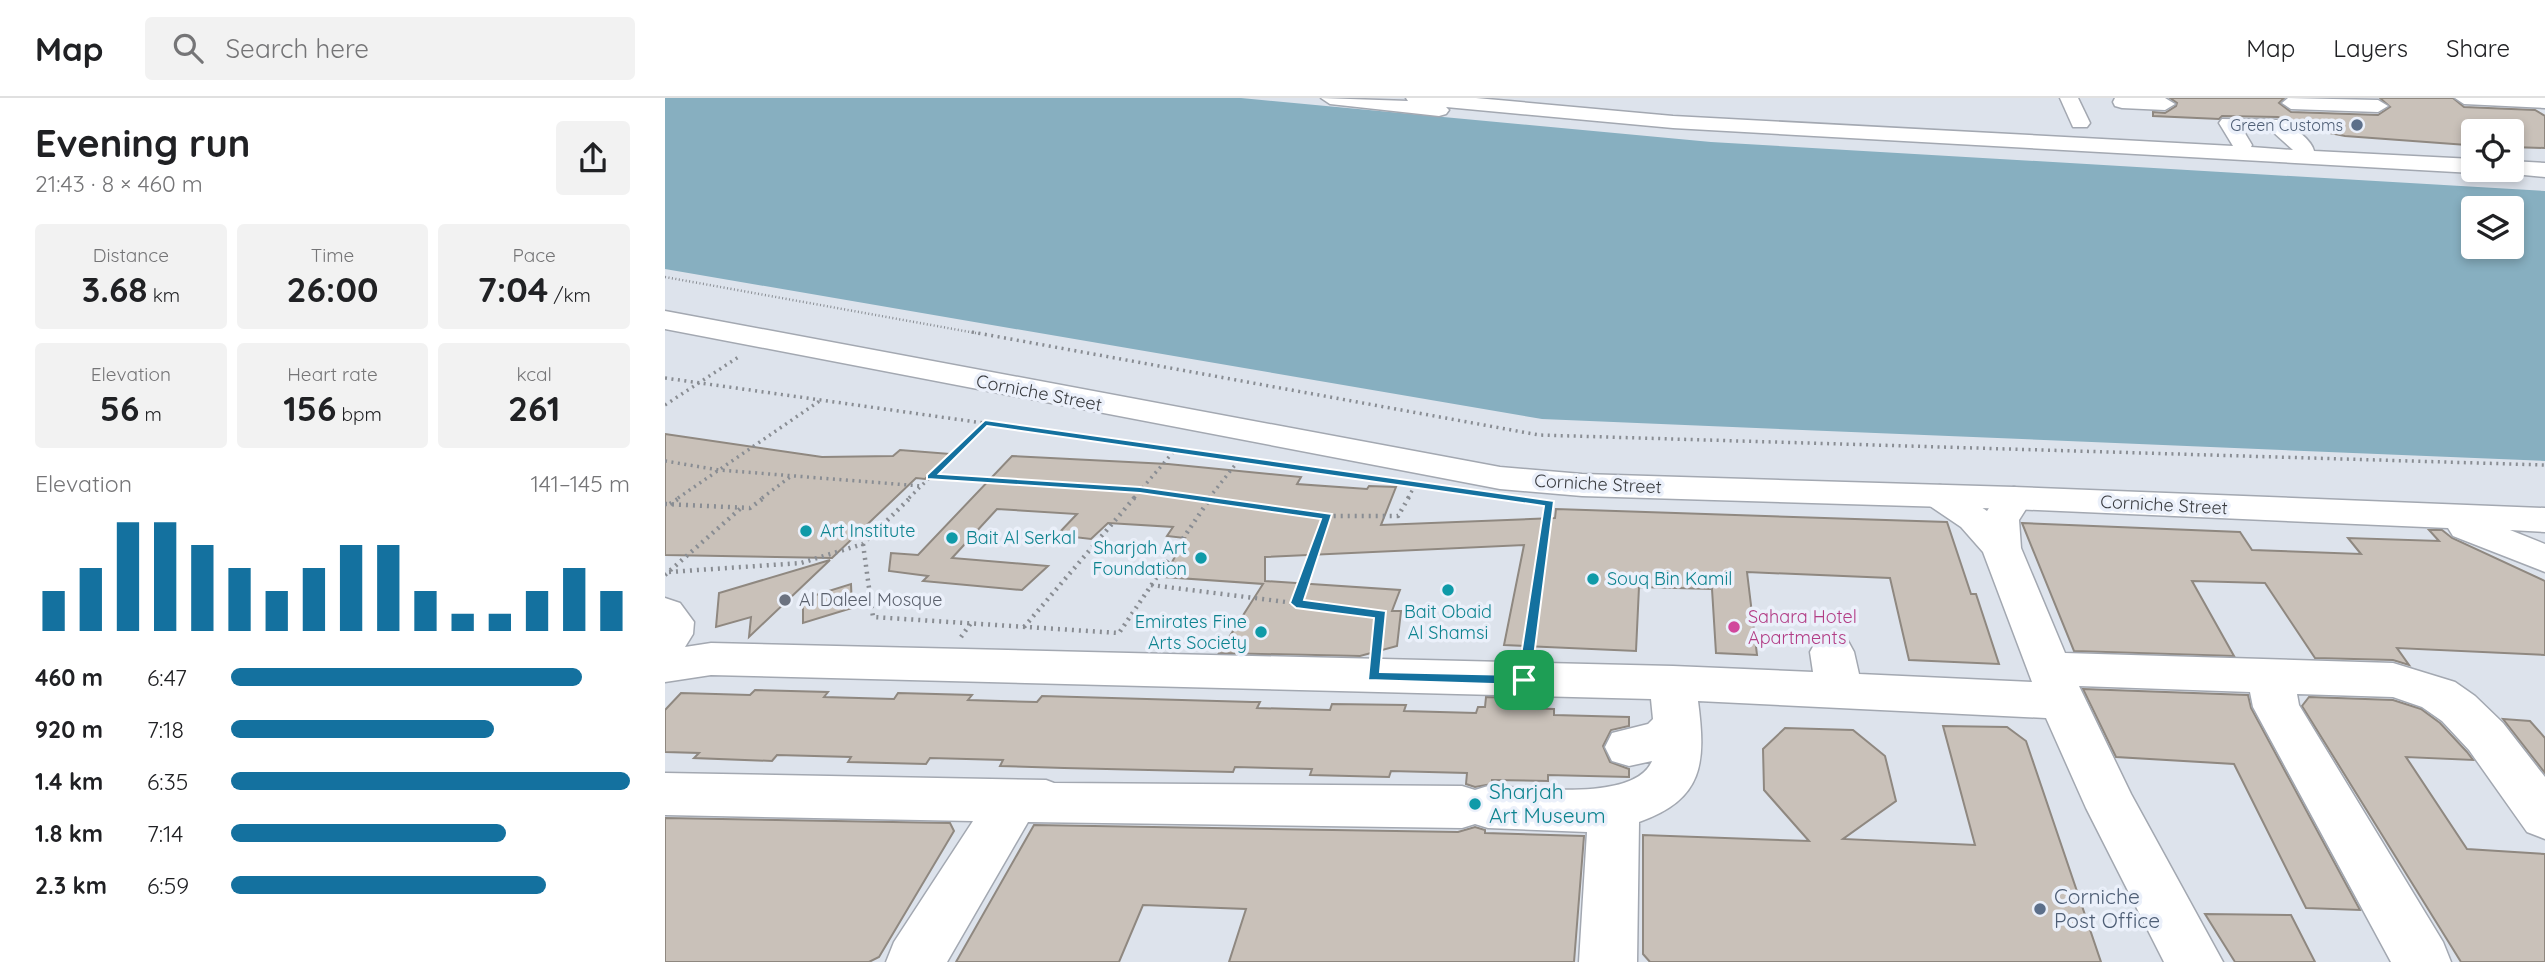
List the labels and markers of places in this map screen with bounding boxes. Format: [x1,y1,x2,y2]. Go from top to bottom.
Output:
place label: Green Customs [2230,115,2343,135]
marker: Green Customs [2349,117,2365,133]
place label: Art Institute [820,519,915,542]
marker: Art Institute [798,523,814,539]
place label: Bait Al Serkal [966,526,1076,549]
marker: Bait Al Serkal [944,530,960,546]
place label: Sharjah Art Foundation [1093,536,1187,580]
marker: Sharjah Art Foundation [1193,550,1209,566]
place label: Souq Bin Kamil [1607,567,1732,590]
marker: Souq Bin Kamil [1585,571,1601,587]
marker: Bait Obaid Al Shamsi [1440,582,1456,598]
place label: Al Daleel Mosque [799,588,942,611]
marker: Al Daleel Mosque [777,592,793,608]
place label: Bait Obaid Al Shamsi [1404,600,1492,644]
place label: Sahara Hotel Apartments [1748,605,1857,649]
place label: Emirates Fine Arts Society [1135,610,1247,654]
marker: Sahara Hotel Apartments [1726,619,1742,635]
marker: Emirates Fine Arts Society [1253,624,1269,640]
pin [1494,650,1554,710]
place label: Sharjah Art Museum [1489,778,1606,828]
marker: Sharjah Art Museum [1467,796,1483,812]
place label: Corniche Post Office [2054,883,2160,933]
marker: Corniche Post Office [2032,901,2048,917]

